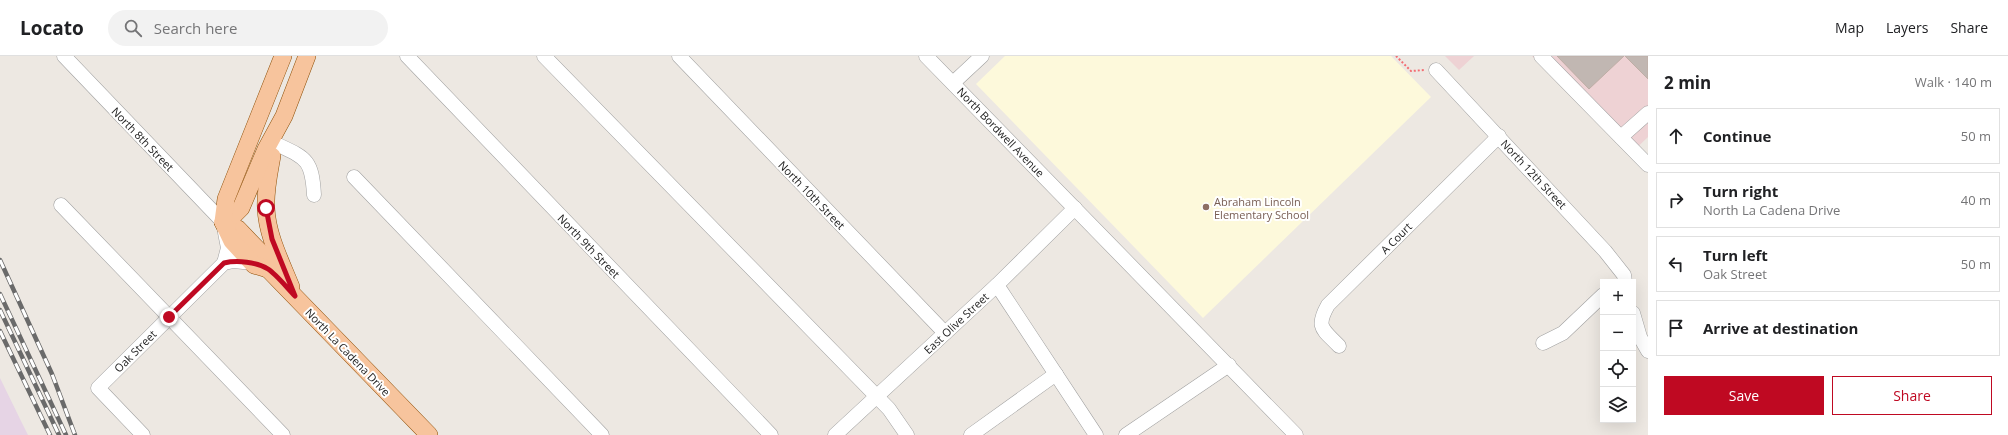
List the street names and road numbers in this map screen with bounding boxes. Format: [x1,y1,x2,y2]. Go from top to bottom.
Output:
street label: North Bordwell Avenue [954,84,1048,180]
street label: North 8th Street [109,104,177,174]
street label: North 12th Street [1498,136,1570,212]
street label: North 10th Street [775,158,849,233]
street label: North 9th Street [555,211,623,281]
street label: A Court [1377,219,1415,257]
street label: East Olive Street [920,289,992,357]
street label: North La Cadena Drive [302,305,394,399]
street label: Oak Street [111,327,159,375]

